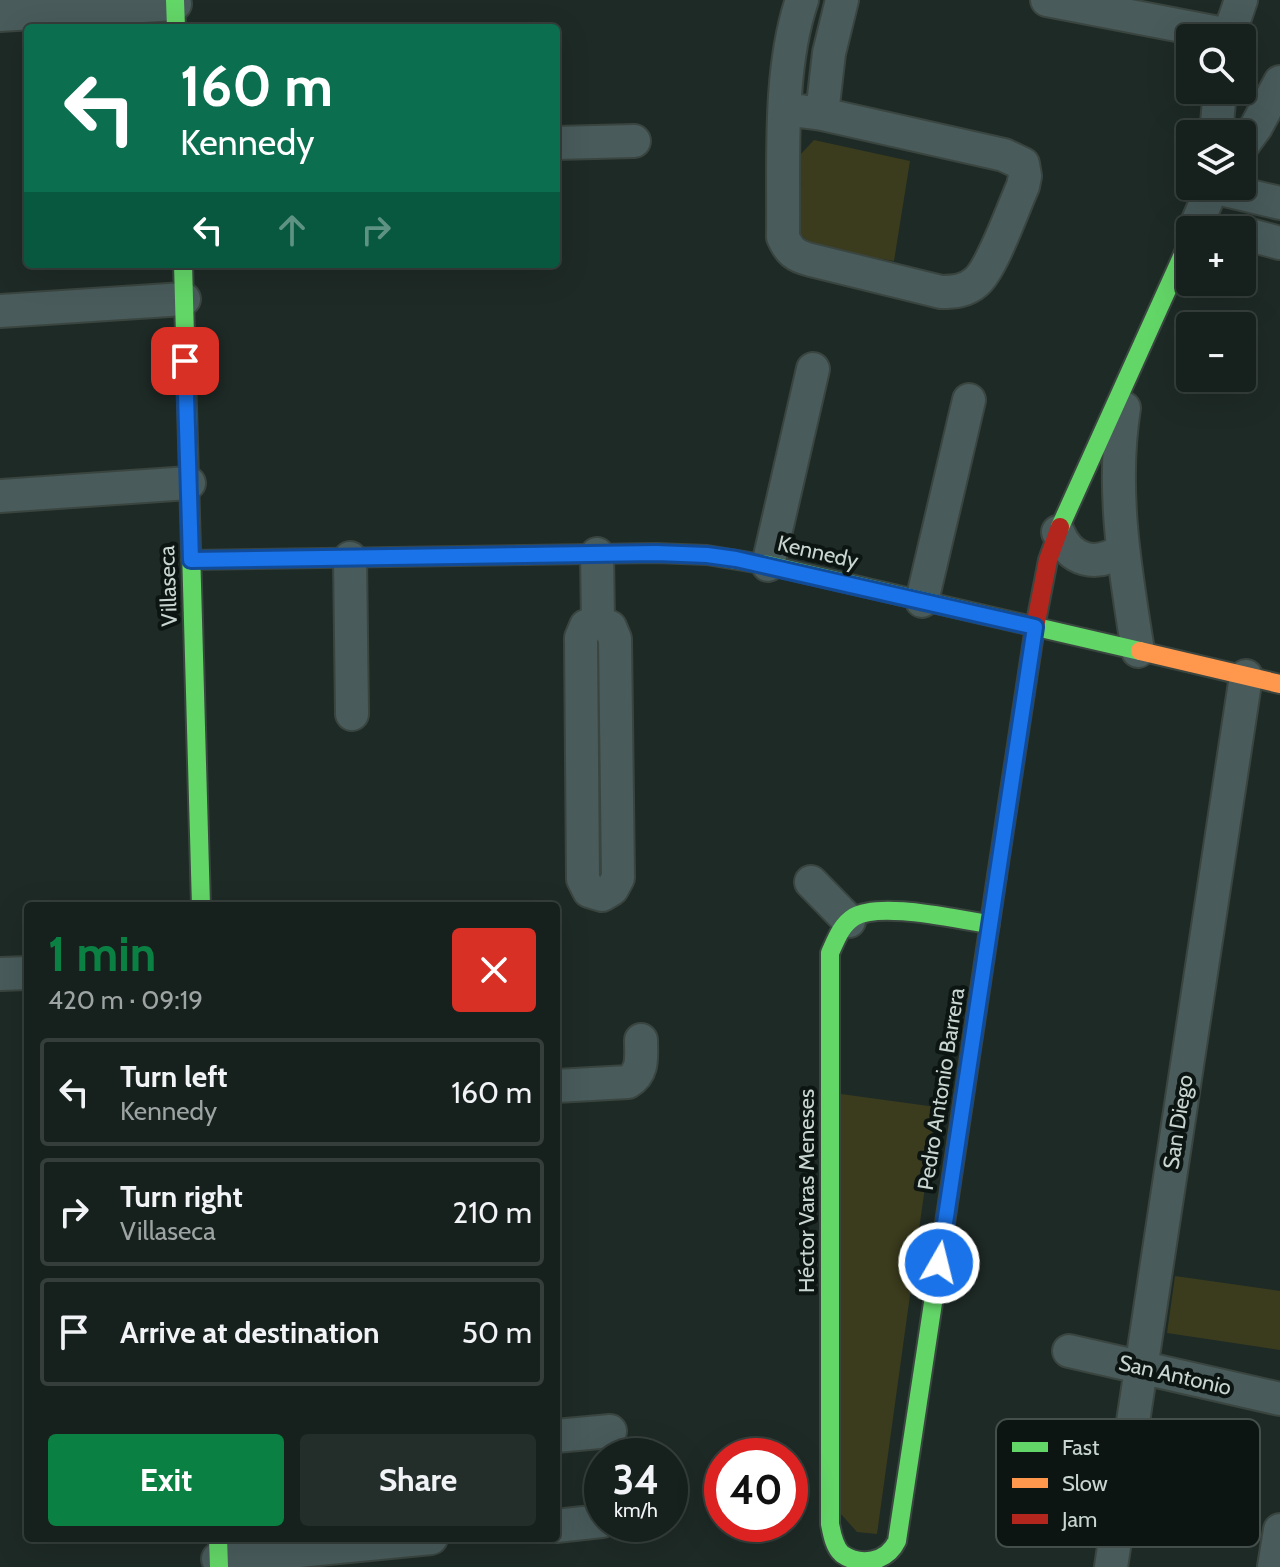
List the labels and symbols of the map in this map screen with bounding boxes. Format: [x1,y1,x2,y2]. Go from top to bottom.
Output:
pin [151,327,219,395]
street label: Kennedy [775,530,861,574]
street label: Villaseca [153,545,183,627]
street label: Pedro Antonio Barrera [912,985,970,1192]
street label: San Diego [1157,1073,1199,1171]
street label: Héctor Varas Meneses [793,1089,820,1293]
position arrow [897,1221,981,1305]
street label: San Antonio [1116,1349,1234,1401]
legend [996,1419,1260,1547]
text: Fast [1062,1434,1100,1461]
speed limit sign: 40 [704,1438,808,1542]
text: Slow [1062,1470,1108,1497]
text: Jam [1061,1506,1097,1533]

